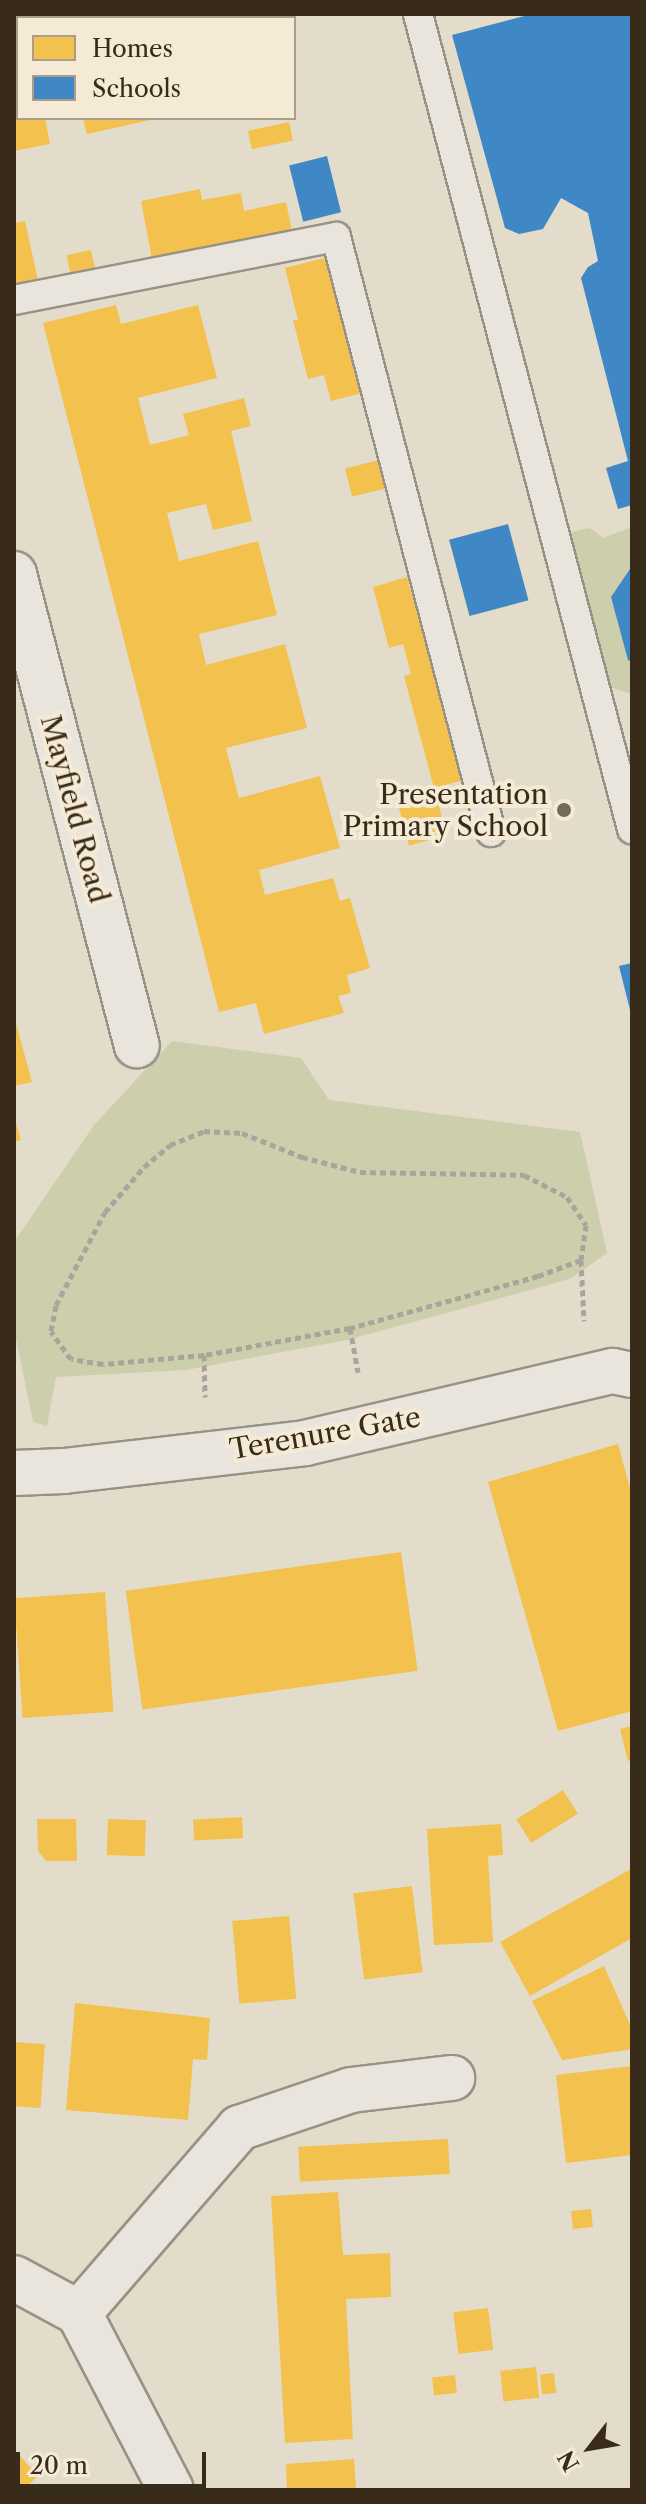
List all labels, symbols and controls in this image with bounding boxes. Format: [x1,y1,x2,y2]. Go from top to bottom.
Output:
legend [16,16,296,120]
text: Homes [92,34,173,63]
text: Schools [92,74,181,103]
street label: Mayfield Road [34,711,116,907]
place label: Presentation Primary School [342,777,548,843]
marker: Presentation Primary School [555,801,573,819]
street label: Terenure Gate [227,1400,423,1466]
north arrow [550,2408,630,2488]
scale bar [20,2436,210,2486]
text: N [553,2445,585,2476]
text: 20 m [30,2451,88,2480]

